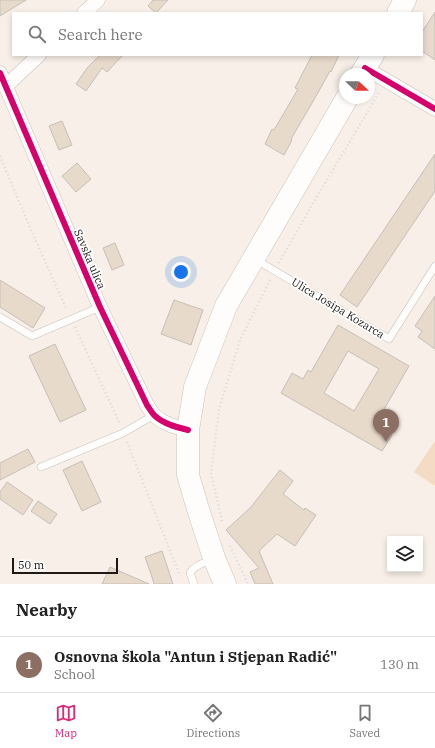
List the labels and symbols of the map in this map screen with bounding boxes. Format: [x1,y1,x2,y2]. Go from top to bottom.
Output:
north arrow [339,68,375,104]
street label: Savska ulica [71,227,109,291]
your location [171,262,191,282]
street label: Ulica Josipa Kozarca [289,275,387,341]
pin: 1 [373,409,399,442]
scale bar [12,556,118,575]

